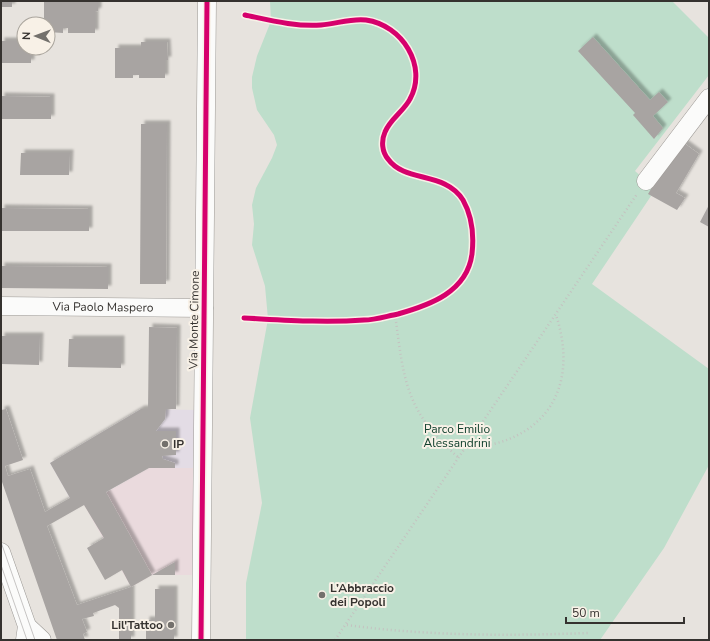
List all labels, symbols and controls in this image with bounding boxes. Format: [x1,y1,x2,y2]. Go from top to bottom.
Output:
north arrow [16,16,56,56]
text: N [19,32,34,40]
street label: Via Monte Cimone [185,270,203,371]
street label: Via Paolo Maspero [51,298,154,316]
park label: Parco Emilio Alessandrini [423,421,491,451]
place label: IP [173,436,184,452]
marker: IP [160,439,170,449]
place label: L’Abbraccio dei Popoli [330,580,394,610]
marker: L’Abbraccio dei Popoli [317,590,327,600]
scale bar [566,599,684,625]
text: 50 m [572,605,600,621]
place label: Lil'Tattoo [111,617,163,633]
marker: Lil'Tattoo [166,620,176,630]

